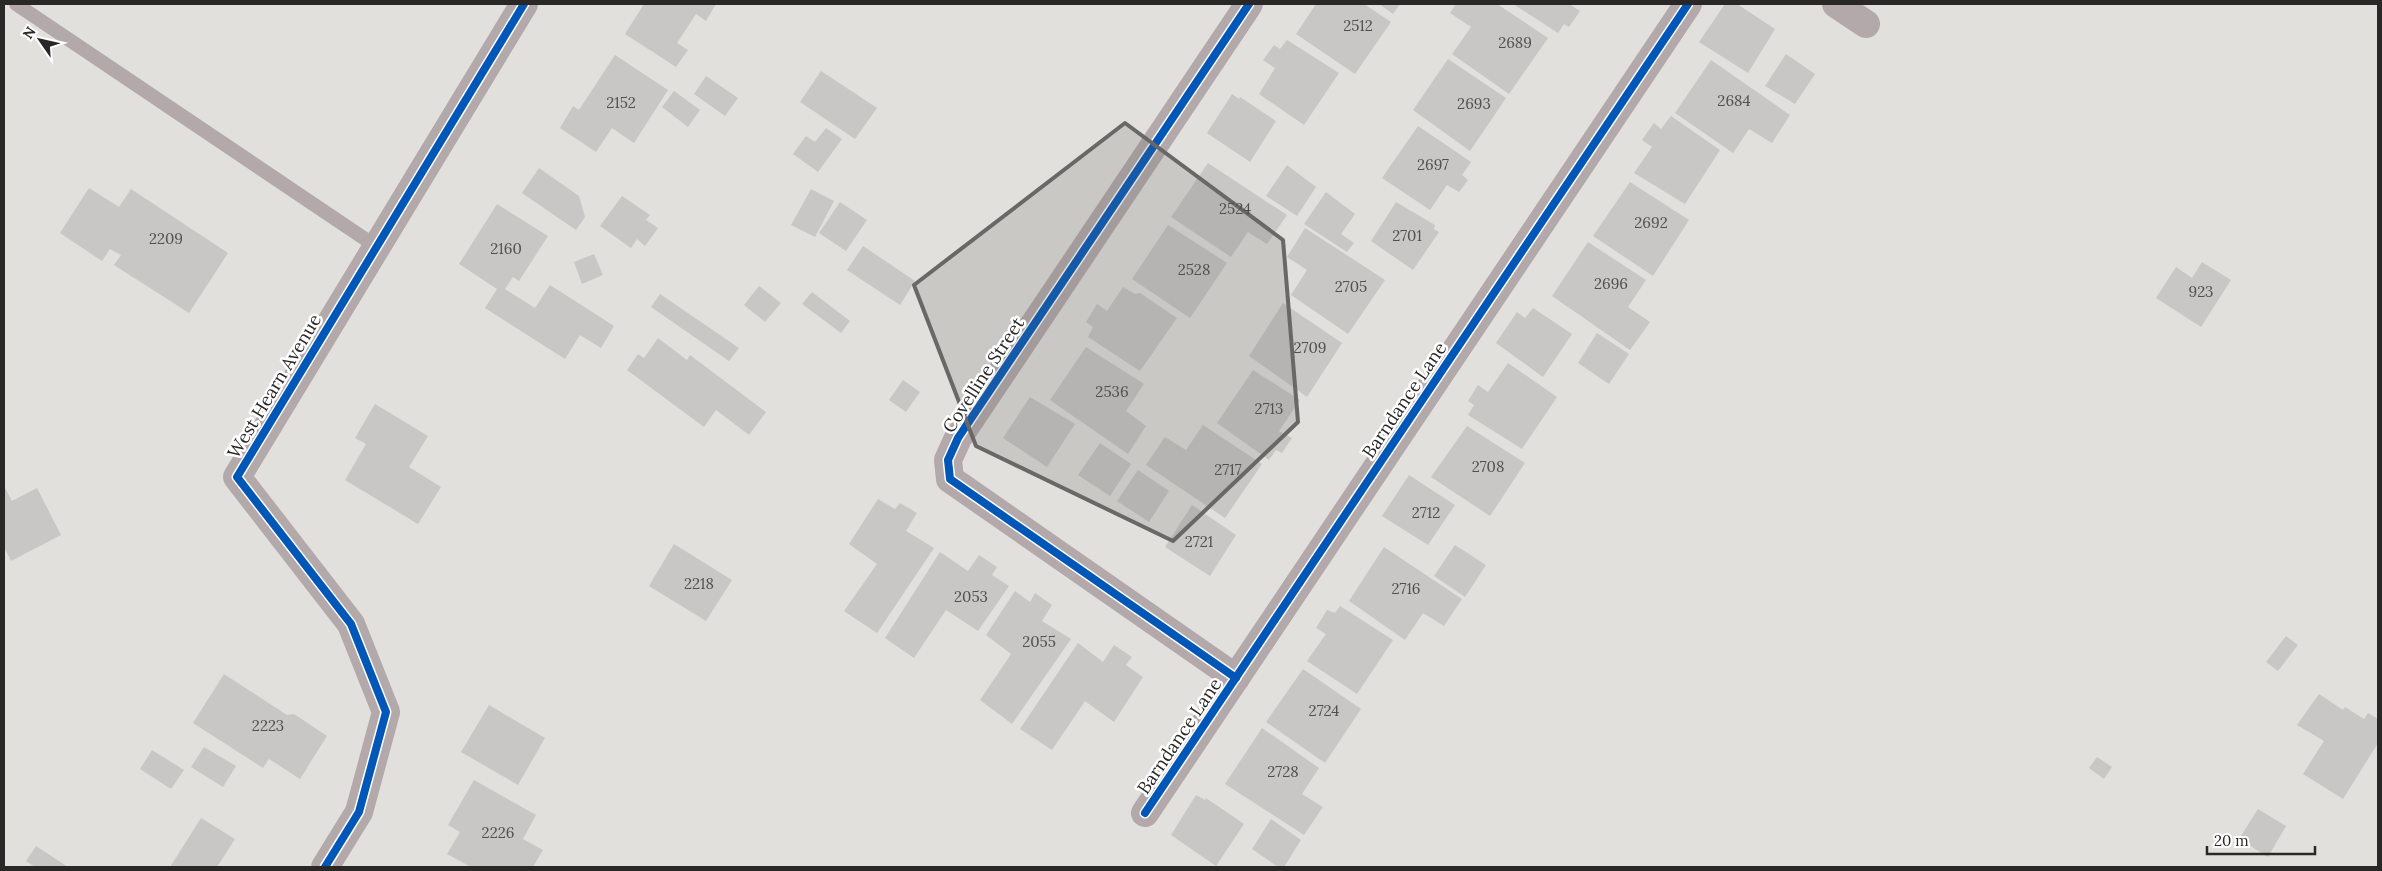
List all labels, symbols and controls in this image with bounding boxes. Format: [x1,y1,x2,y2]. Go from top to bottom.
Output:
north arrow [15,15,65,65]
house number: 2512 [1343,16,1373,35]
text: N [19,23,40,42]
house number: 2689 [1498,33,1532,52]
house number: 2684 [1717,91,1751,110]
house number: 2152 [606,93,636,112]
house number: 2693 [1457,94,1491,113]
house number: 2697 [1417,155,1449,174]
house number: 2524 [1219,199,1251,218]
house number: 2692 [1634,213,1668,232]
house number: 2701 [1392,226,1422,245]
house number: 2209 [149,229,183,248]
house number: 2160 [490,239,522,258]
house number: 2528 [1178,260,1210,279]
house number: 2696 [1594,274,1628,293]
house number: 2705 [1335,277,1367,296]
house number: 923 [2189,282,2213,301]
street label: West Hearn Avenue [222,310,326,462]
street label: Covelline Street [937,313,1029,437]
street label: Barndance Lane [1357,337,1451,462]
house number: 2709 [1294,338,1326,357]
house number: 2536 [1095,382,1129,401]
house number: 2713 [1255,399,1283,418]
house number: 2708 [1472,457,1504,476]
house number: 2717 [1214,460,1242,479]
house number: 2712 [1412,503,1440,522]
house number: 2721 [1185,532,1213,551]
house number: 2218 [684,574,714,593]
house number: 2716 [1391,579,1421,598]
house number: 2053 [954,587,988,606]
house number: 2055 [1022,632,1056,651]
street label: Barndance Lane [1132,673,1226,798]
house number: 2724 [1309,701,1339,720]
house number: 2223 [252,716,284,735]
house number: 2728 [1267,762,1299,781]
house number: 2226 [482,823,514,842]
scale bar [2207,824,2314,856]
text: 20 m [2214,831,2249,850]

